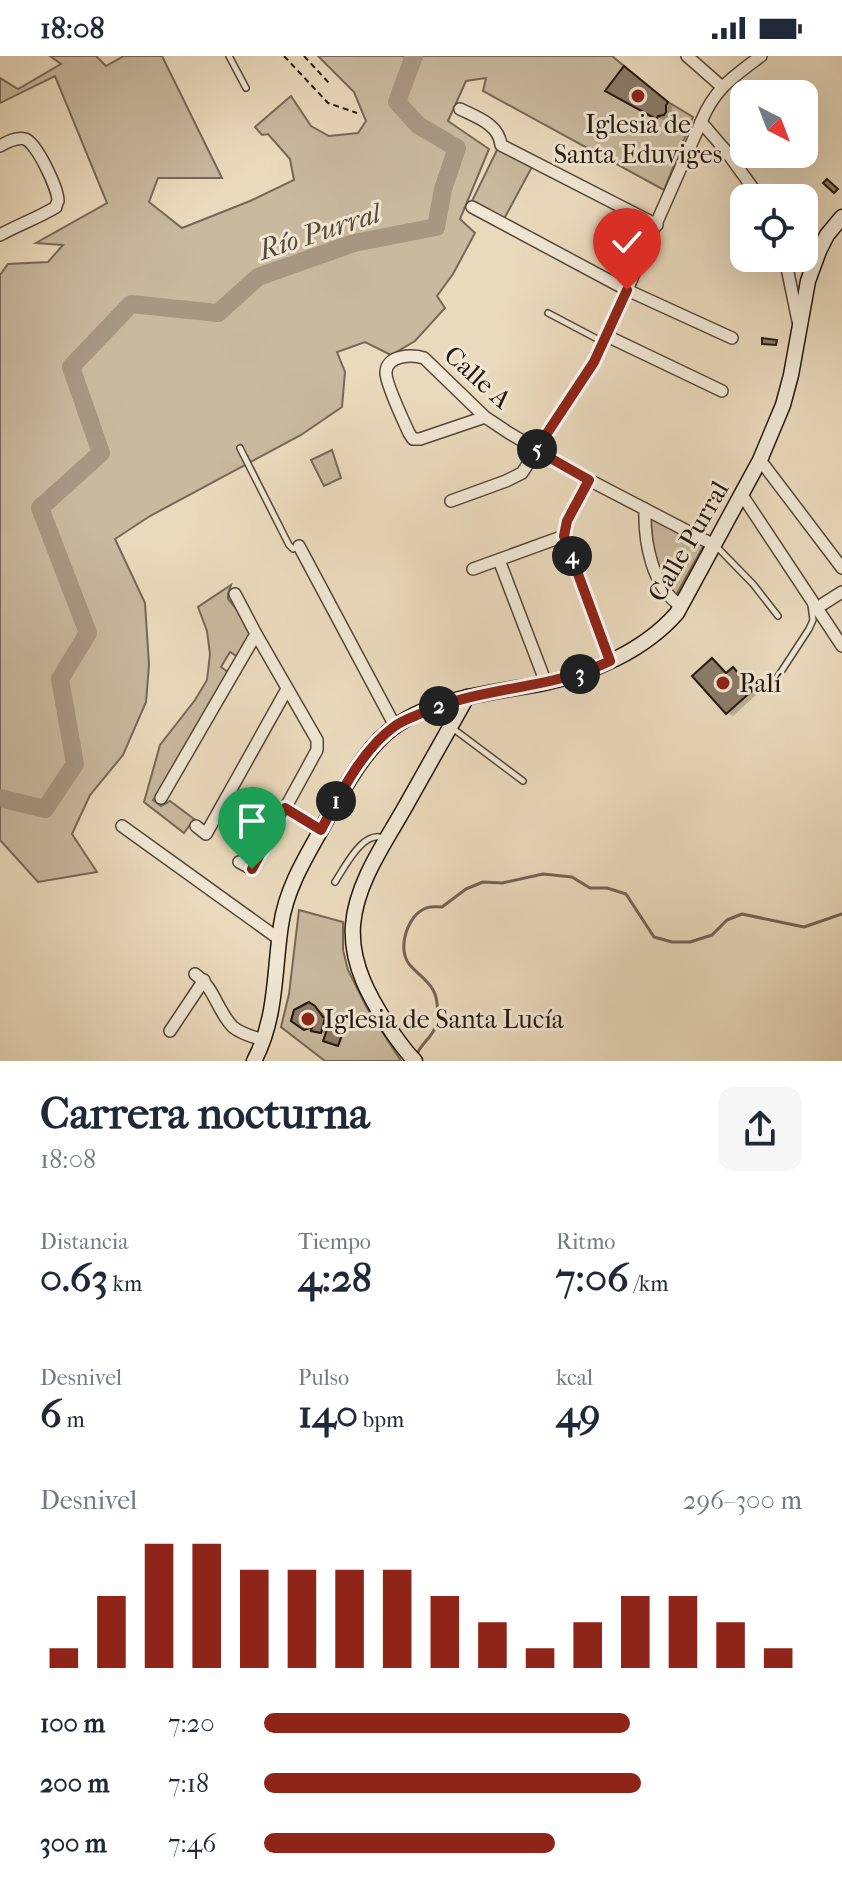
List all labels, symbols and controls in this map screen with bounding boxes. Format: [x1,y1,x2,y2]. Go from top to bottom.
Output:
text: 18:08 [40,11,105,46]
north arrow [730,80,818,168]
map controls [730,80,818,272]
marker: Iglesia de Santa Eduviges [629,87,647,105]
place label: Iglesia de Santa Eduviges [554,109,722,170]
button: locate [730,184,818,272]
water label: Río Purral [252,195,387,267]
pin [593,208,661,290]
icon: check [605,220,649,264]
street label: Calle A [438,339,518,416]
pin: 5 [517,429,557,469]
text: 5 [532,436,542,462]
street label: Calle Purral [642,476,735,607]
pin: 4 [552,536,592,576]
text: 4 [566,543,579,569]
pin: 3 [560,654,600,694]
text: 3 [575,661,585,687]
place label: Palí [739,668,782,699]
marker: Palí [714,674,732,692]
pin: 2 [419,686,459,726]
text: 2 [433,693,445,719]
pin: 1 [316,781,356,821]
pin [218,787,286,869]
text: 1 [332,788,340,814]
icon: arrive [230,799,274,843]
place label: Iglesia de Santa Lucía [324,1004,565,1035]
marker: Iglesia de Santa Lucía [299,1010,317,1028]
button: share [718,1087,802,1171]
text: Carrera nocturna [40,1088,370,1139]
text: 18:08 [40,1144,96,1175]
text: Distancia [40,1229,128,1255]
text: Tiempo [298,1229,371,1255]
text: Ritmo [556,1229,616,1255]
text: 0.63 [40,1255,108,1301]
text: 4:28 [298,1255,372,1301]
text: 7:06 [556,1255,629,1301]
text: km [108,1271,142,1297]
text: /km [629,1271,668,1297]
text: Desnivel [40,1365,122,1391]
text: Pulso [298,1365,349,1391]
text: kcal [556,1365,593,1391]
text: 6 [40,1391,62,1437]
text: 140 [298,1391,358,1437]
text: 49 [556,1391,601,1437]
text: m [62,1407,85,1433]
text: bpm [358,1407,404,1433]
text: Desnivel [40,1485,137,1516]
text: 296–300 m [683,1485,802,1516]
text: 100 m [40,1708,105,1739]
text: 7:20 [168,1708,215,1739]
text: 200 m [40,1768,109,1799]
text: 7:18 [168,1768,209,1799]
text: 300 m [40,1828,107,1859]
text: 7:46 [168,1828,216,1859]

